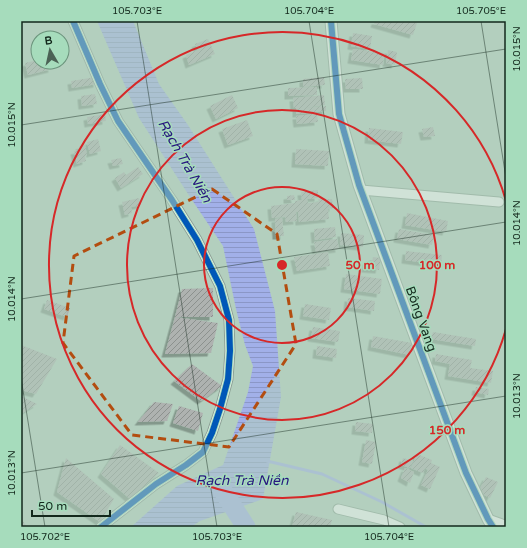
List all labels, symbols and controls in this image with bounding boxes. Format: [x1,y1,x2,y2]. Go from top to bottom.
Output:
text: 105.703°E [112,5,162,17]
text: 105.704°E [284,5,334,17]
text: 105.705°E [456,5,506,17]
text: 10.015°N [511,26,523,72]
north arrow [30,30,70,70]
text: B [44,34,54,48]
text: 10.015°N [6,102,18,148]
water label: Rạch Trà Niền [154,116,216,206]
text: 10.014°N [511,200,523,246]
centre of rings [275,258,289,272]
text: 50 m [345,258,375,272]
text: 100 m [419,258,455,272]
text: 10.014°N [6,276,18,322]
street label: Bông Vang [402,284,440,354]
text: 10.013°N [511,373,523,419]
text: 150 m [429,423,465,437]
text: 10.013°N [6,450,18,496]
water label: Rạch Trà Niền [195,472,289,489]
scale bar [32,492,110,518]
text: 50 m [38,499,67,513]
text: 105.702°E [20,531,70,543]
text: 105.703°E [192,531,242,543]
text: 105.704°E [364,531,414,543]

